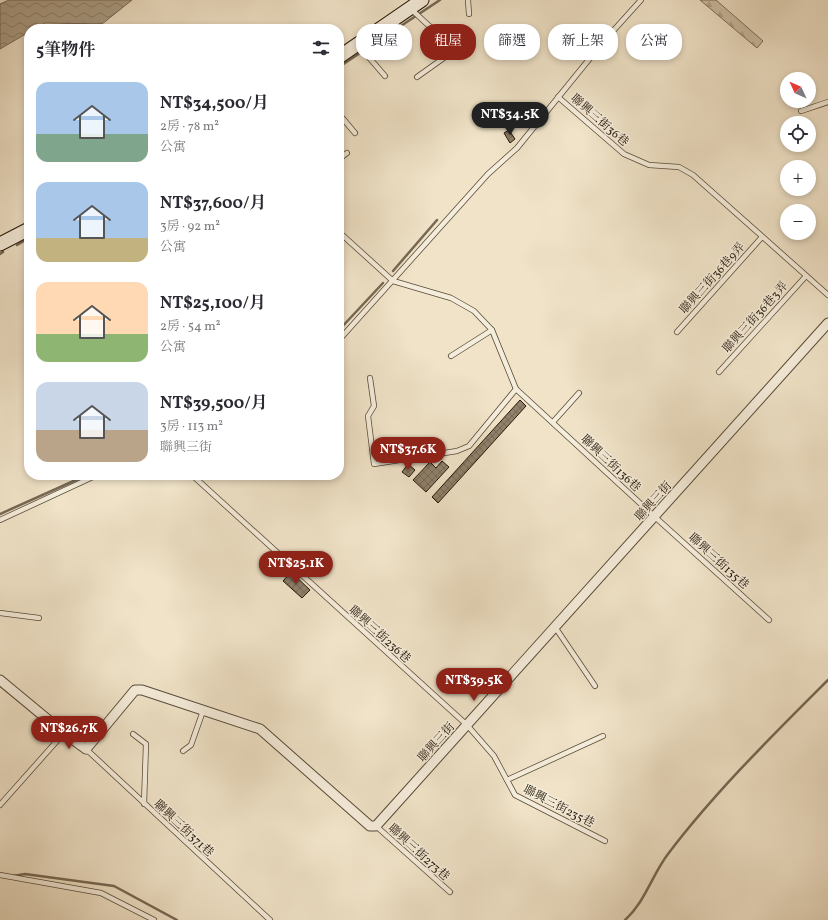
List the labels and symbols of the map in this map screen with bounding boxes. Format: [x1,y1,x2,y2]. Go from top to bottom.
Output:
north arrow [780,72,816,108]
street label: 聯興三街36巷 [567,91,632,150]
pin: NT$34.5K [469,102,551,136]
street label: 聯興三街36巷9弄 [677,240,749,318]
street label: 聯興三街36巷3弄 [720,279,792,357]
street label: 聯興三街136巷 [577,432,644,496]
pin: NT$37.6K [367,437,449,471]
street label: 聯興三街 [632,478,676,525]
street label: 聯興三街135巷 [685,530,752,593]
pin: NT$25.1K [255,551,337,585]
street label: 聯興三街236巷 [345,603,414,667]
pin: NT$39.5K [433,668,515,702]
pin: NT$26.7K [28,716,110,750]
street label: 聯興三街 [415,719,459,766]
street label: 聯興三街235巷 [520,782,597,832]
street label: 聯興三街371巷 [150,797,217,861]
street label: 聯興三街273巷 [384,821,453,885]

